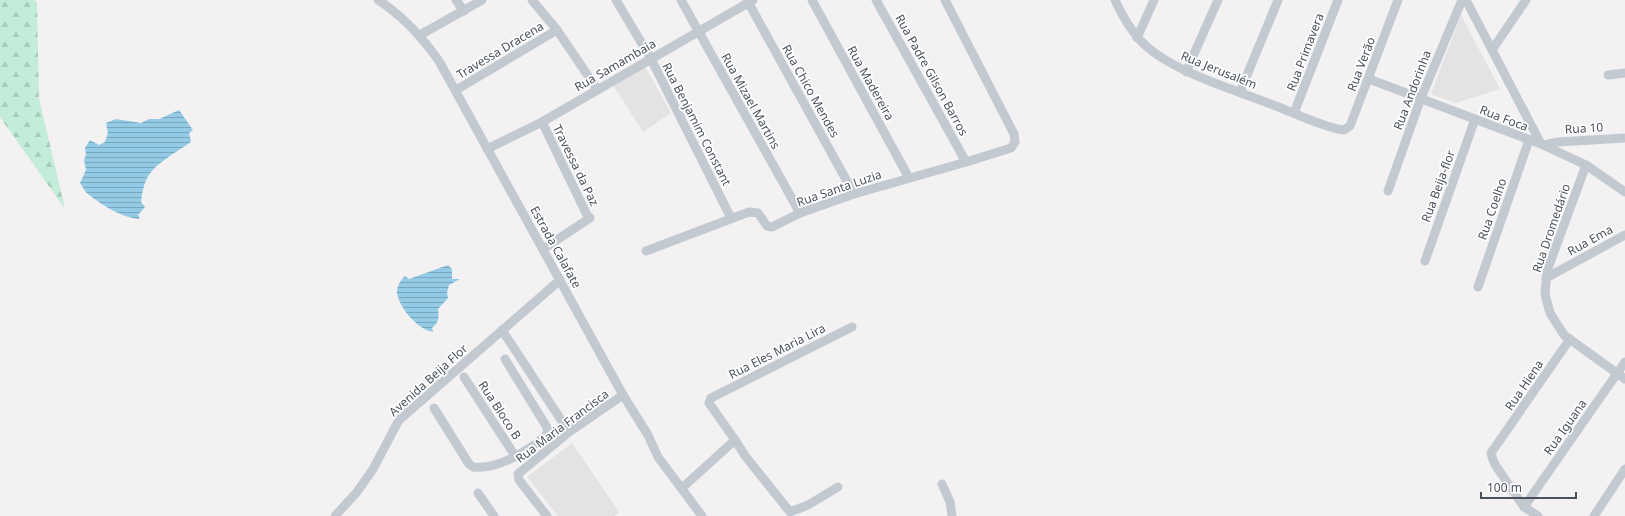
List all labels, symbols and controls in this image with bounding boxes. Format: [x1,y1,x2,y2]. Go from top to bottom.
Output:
street label: Rua Padre Gilson Barros [892,11,973,139]
street label: Rua Primavera [1282,11,1328,93]
street label: Travessa Dracena [453,17,547,83]
street label: Rua Verão [1343,34,1379,94]
street label: Rua Samambaia [571,35,659,95]
street label: Rua Chico Mendes [778,41,844,141]
street label: Rua Madereira [844,43,898,123]
street label: Rua Jerusalém [1178,47,1260,93]
street label: Rua Andorinha [1389,48,1435,132]
street label: Rua Mizael Martins [718,50,785,152]
street label: Rua Benjamim Constant [659,60,736,189]
street label: Rua Foca [1477,101,1531,135]
street label: Rua 10 [1564,118,1604,137]
street label: Travessa da Paz [549,121,603,209]
street label: Rua Beija-flor [1417,148,1459,224]
street label: Rua Santa Luzia [794,166,884,210]
street label: Rua Coelho [1474,176,1510,242]
street label: Rua Dromedário [1528,181,1574,275]
street label: Estrada Calafate [526,203,586,291]
street label: Rua Ema [1564,221,1616,259]
street label: Rua Eles Maria Lira [726,319,828,383]
street label: Avenida Beija Flor [385,340,471,420]
street label: Rua Hiena [1501,356,1547,414]
street label: Rua Bloco B [475,377,525,443]
street label: Rua Maria Francisca [512,385,612,467]
street label: Rua Iguana [1540,396,1590,458]
scale bar [1481,474,1576,500]
text: 100 m [1487,479,1522,496]

